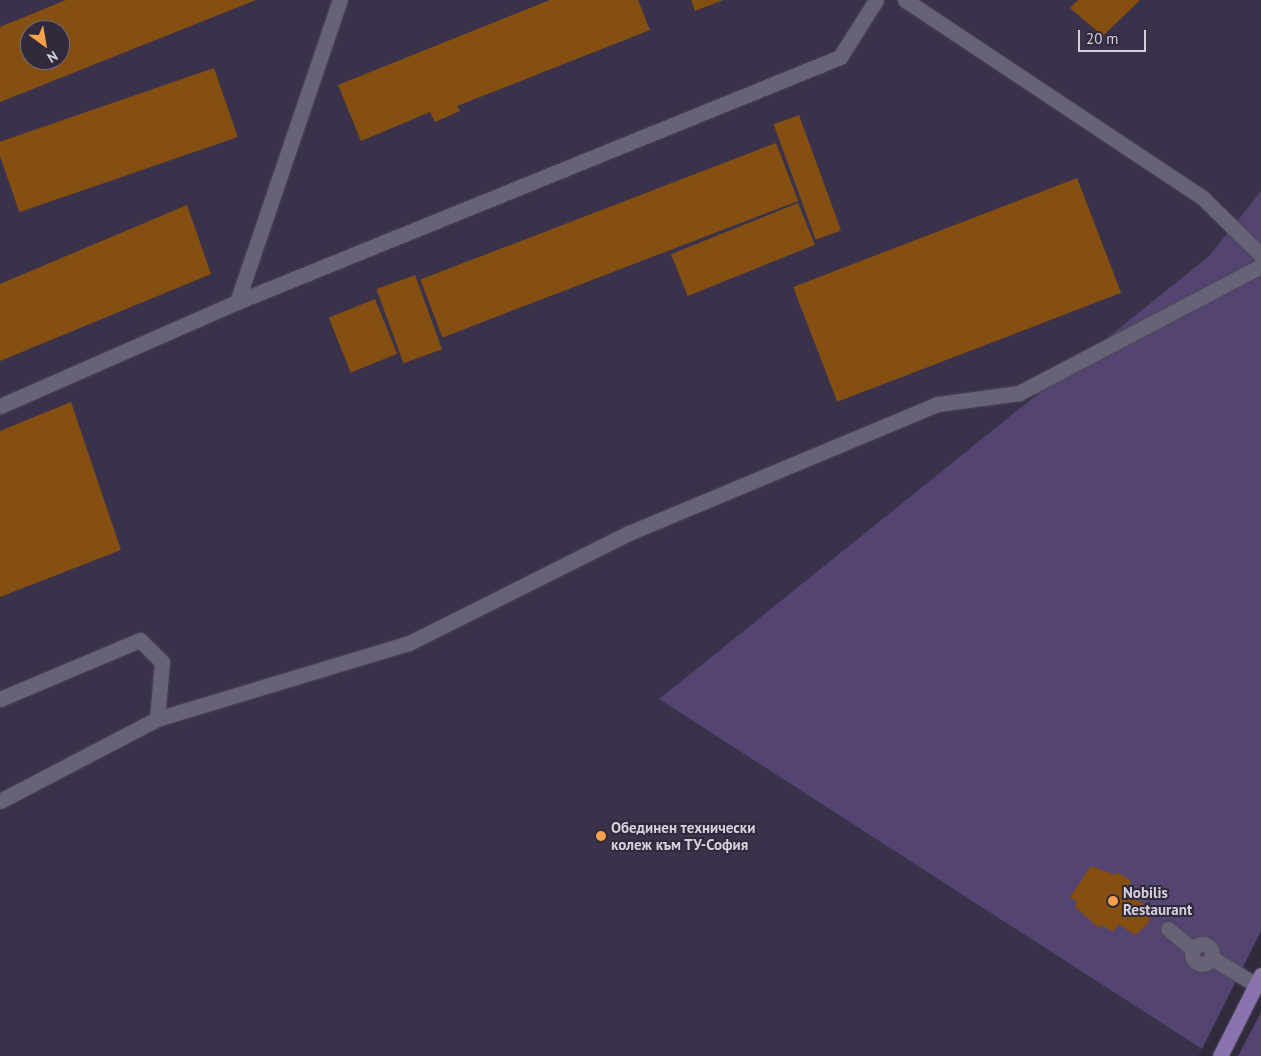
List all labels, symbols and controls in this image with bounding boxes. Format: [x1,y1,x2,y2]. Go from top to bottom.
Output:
north arrow [20,20,70,70]
scale bar [1081,20,1148,52]
text: 20 m [1086,29,1119,48]
text: N [44,47,61,67]
place label: Обединен технически колеж към ТУ-София [611,818,756,853]
marker: Обединен технически колеж към ТУ-София [595,830,607,842]
place label: Nobilis Restaurant [1123,883,1192,918]
marker: Nobilis Restaurant [1107,895,1119,907]

